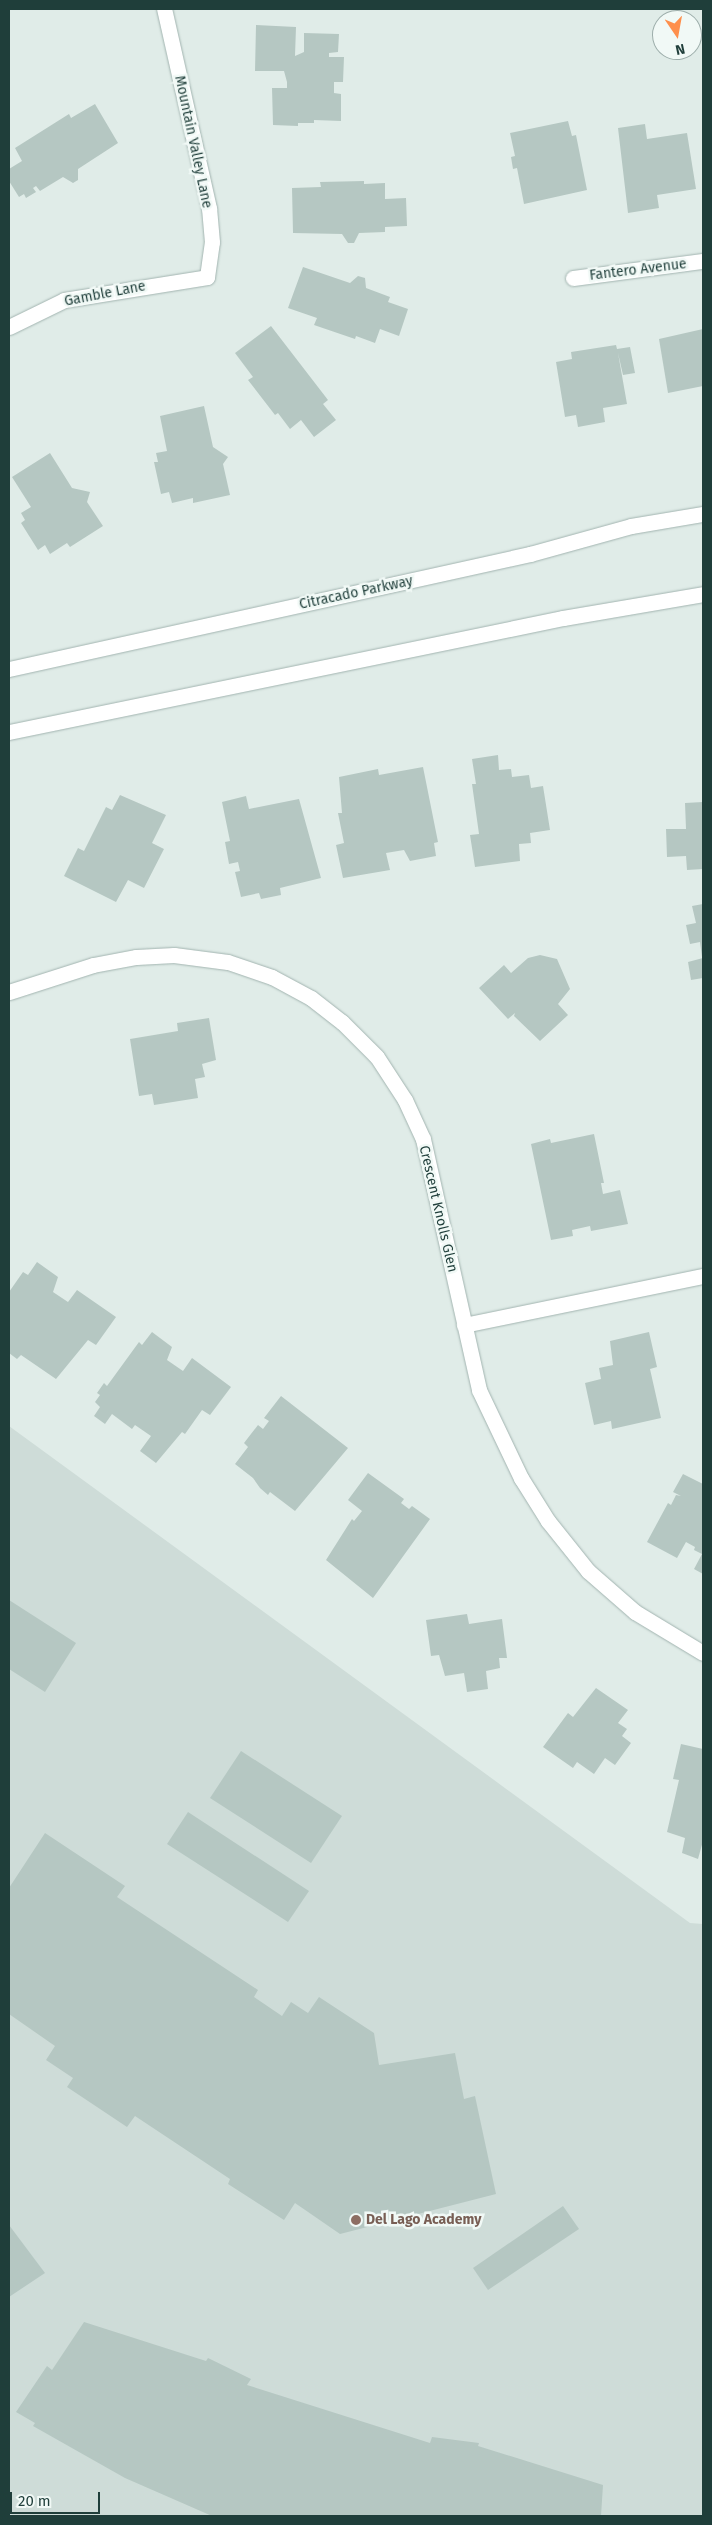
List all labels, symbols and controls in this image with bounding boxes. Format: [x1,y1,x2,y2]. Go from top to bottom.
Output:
north arrow [652,10,702,60]
text: N [674,40,686,58]
street label: Mountain Valley Lane [171,74,215,210]
street label: Fantero Avenue [589,256,687,284]
street label: Gamble Lane [63,278,147,310]
street label: Citracado Parkway [298,573,414,613]
street label: Crescent Knolls Glen [415,1144,461,1274]
place label: Del Lago Academy [366,2212,481,2228]
marker: Del Lago Academy [350,2214,362,2226]
scale bar [12,2482,102,2514]
text: 20 m [18,2492,51,2510]

